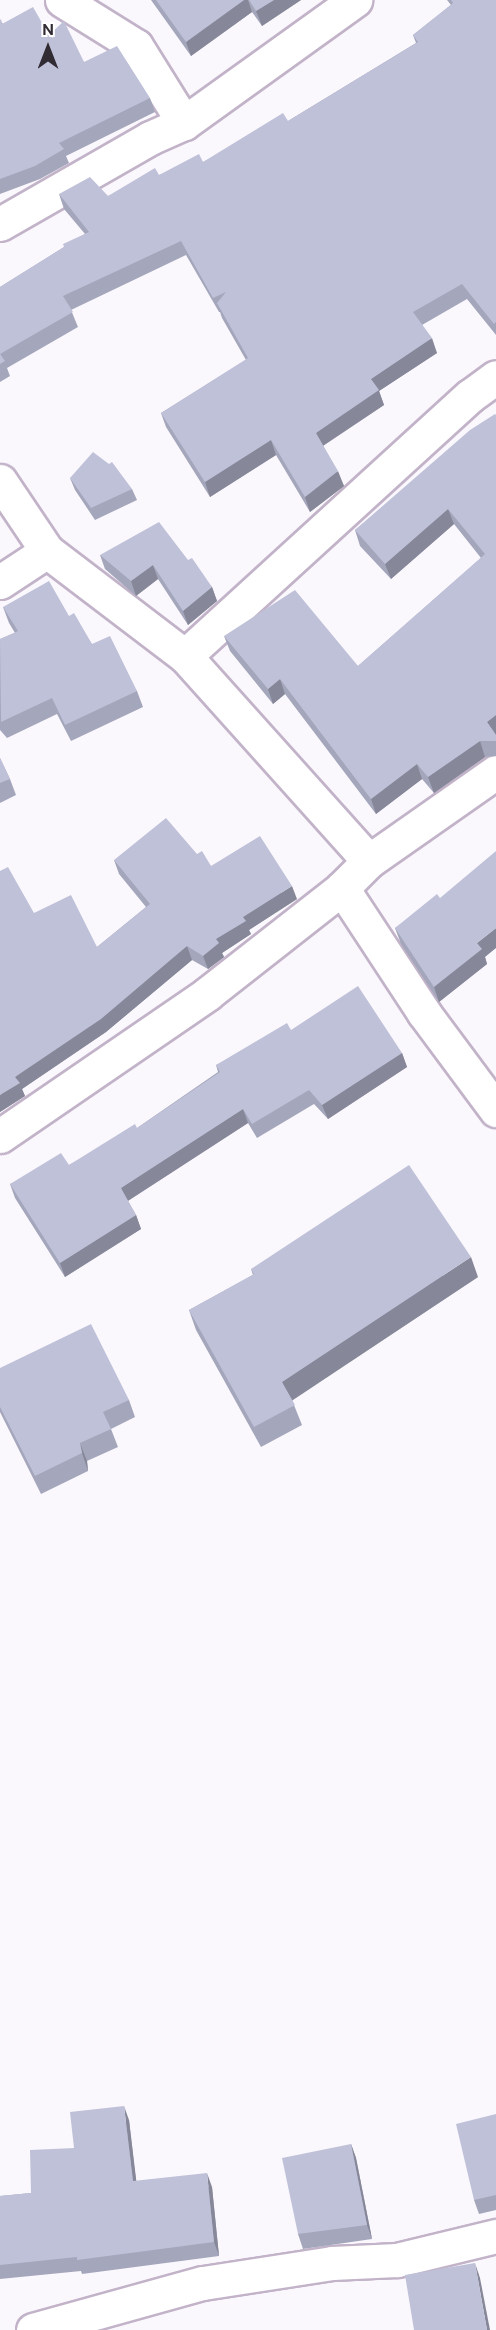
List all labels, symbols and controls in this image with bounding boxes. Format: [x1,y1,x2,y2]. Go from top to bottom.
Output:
north arrow [18,18,78,78]
text: N [42,19,54,40]

